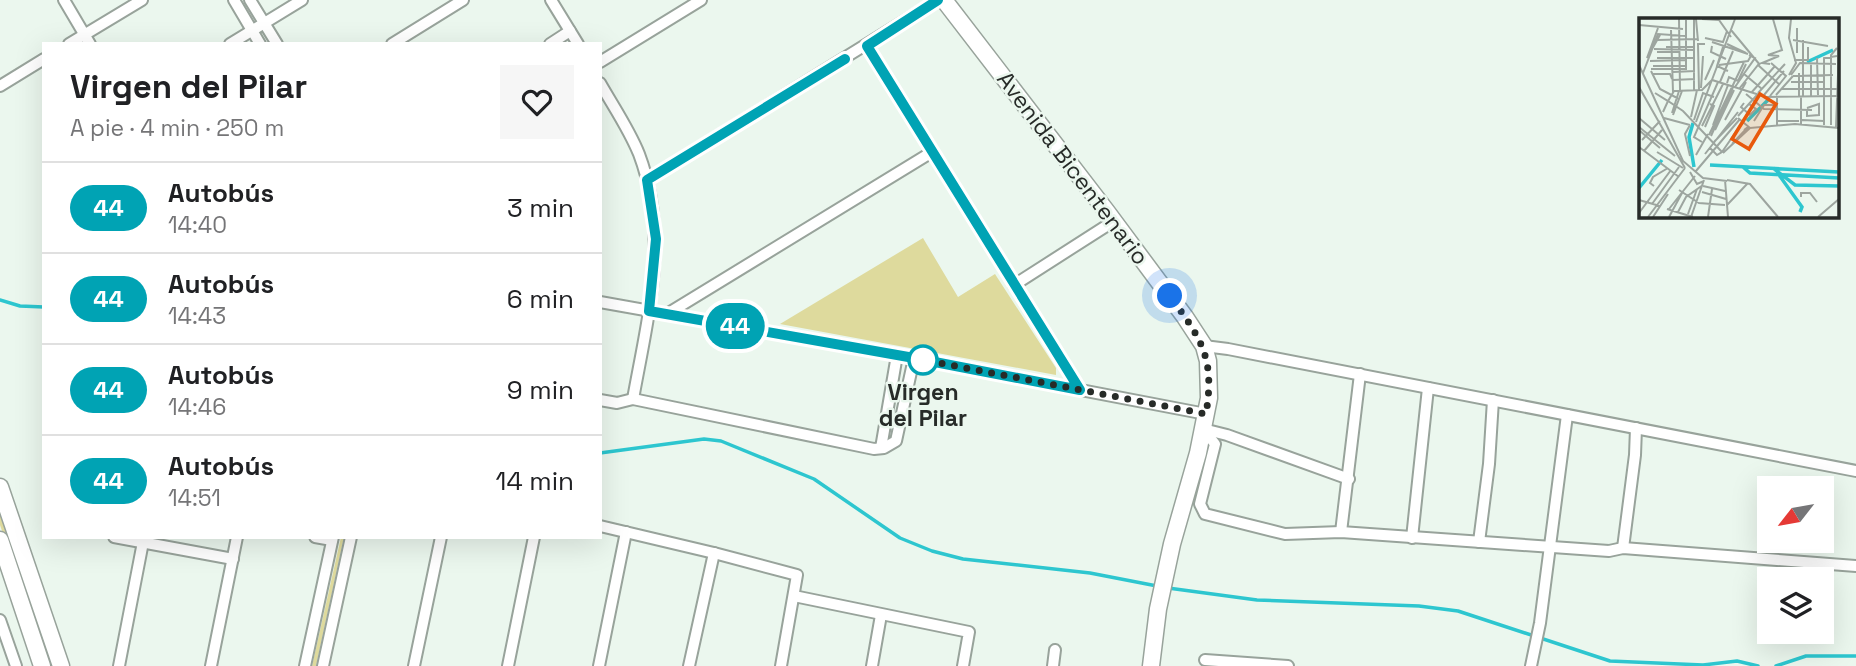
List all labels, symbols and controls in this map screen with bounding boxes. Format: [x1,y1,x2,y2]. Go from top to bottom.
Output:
inset map [1639,18,1839,217]
button: heart [500,65,574,139]
street label: Avenida Bicentenario [990,65,1156,271]
text: Virgen del Pilar [70,66,307,108]
text: A pie · 4 min · 250 m [70,113,284,143]
text: Autobús [168,176,274,210]
text: 3 min [507,191,574,225]
text: 44 [93,192,124,223]
text: 14:40 [168,210,227,240]
text: Autobús [168,267,274,301]
your location [1152,278,1187,313]
text: 6 min [507,282,574,316]
text: 44 [93,283,124,314]
text: 14:43 [168,301,226,331]
line badge: 44 [704,303,766,349]
text: 44 [720,310,750,341]
marker: Virgen del Pilar [908,345,938,375]
text: Autobús [168,358,274,392]
text: 9 min [507,373,574,407]
text: 44 [93,374,124,405]
place label: Virgen del Pilar [879,377,967,433]
text: 14:46 [168,392,226,422]
text: Autobús [168,449,274,483]
text: 14 min [496,464,574,498]
text: 44 [93,465,124,496]
north arrow [1757,476,1834,553]
map controls [1757,476,1834,644]
text: 14:51 [168,483,221,513]
button: layers [1757,567,1834,644]

